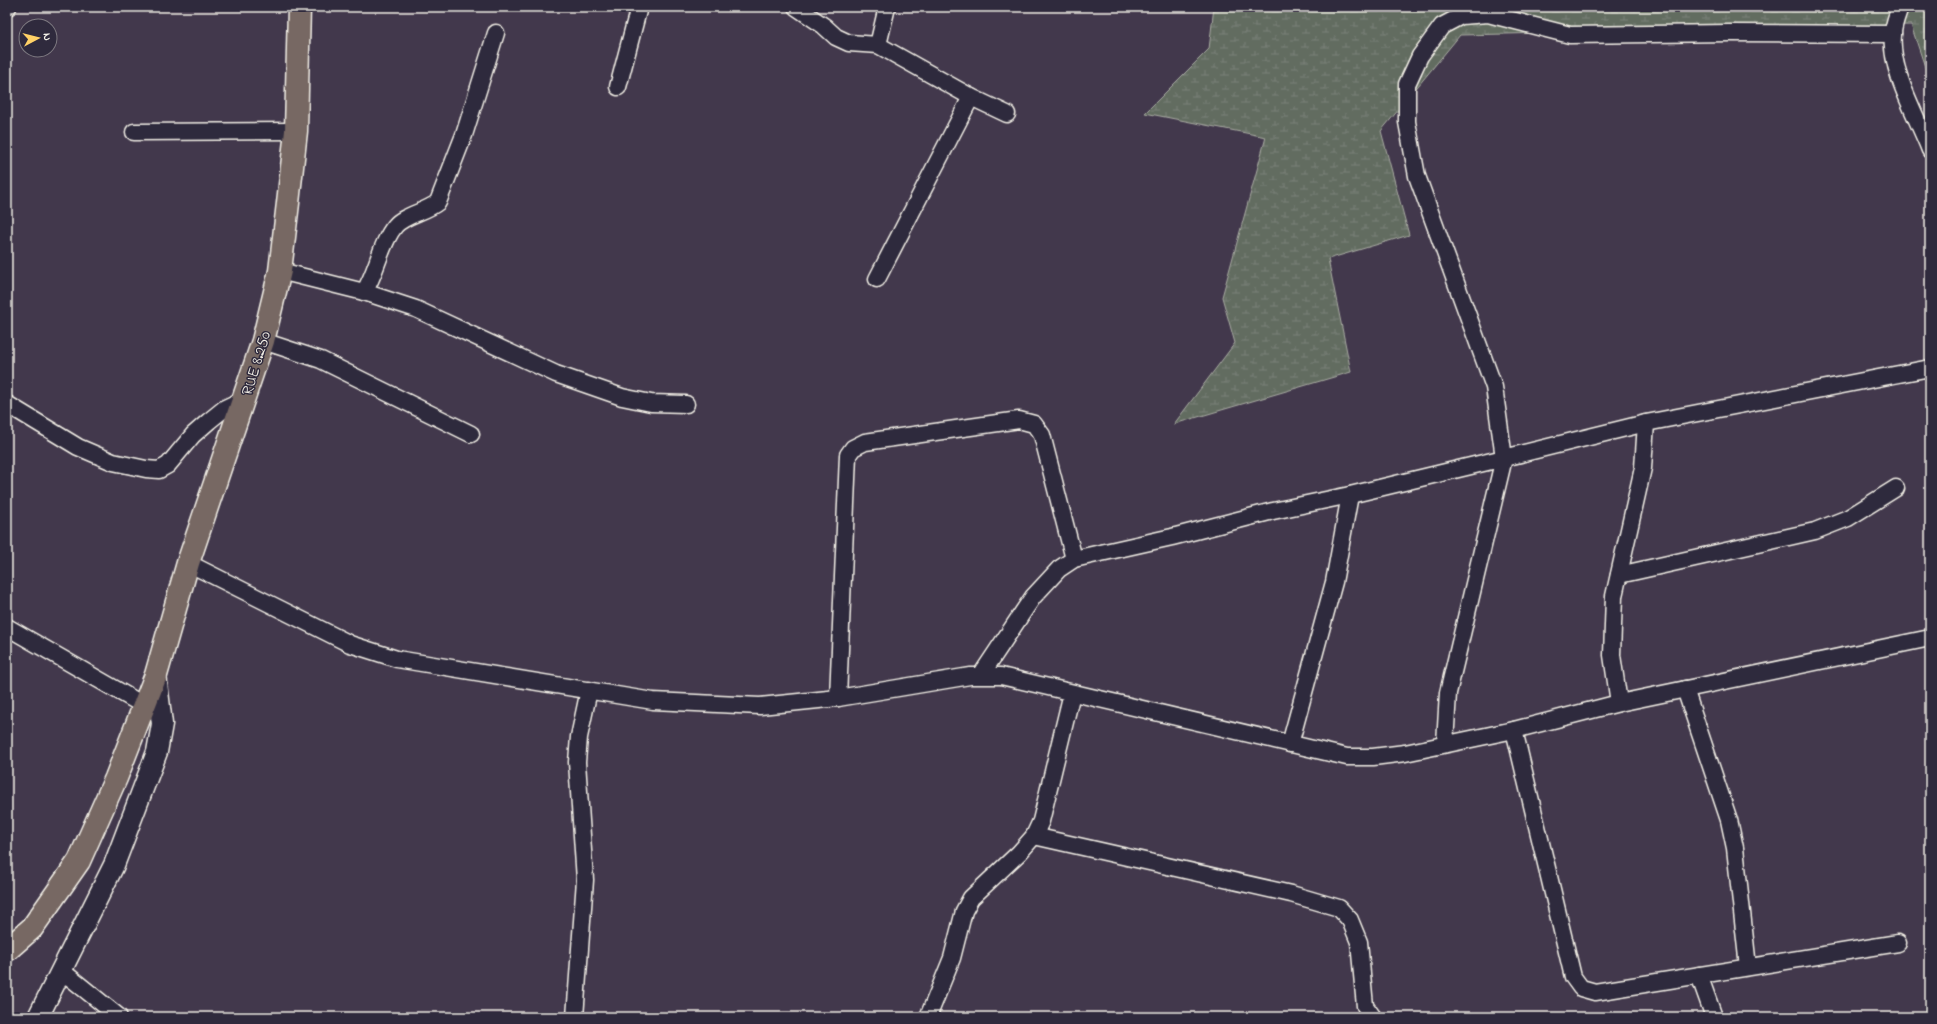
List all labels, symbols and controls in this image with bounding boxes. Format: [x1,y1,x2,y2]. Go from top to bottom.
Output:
north arrow [18,18,58,58]
text: N [39,32,55,42]
street label: RUE 8.250 [236,328,278,399]

